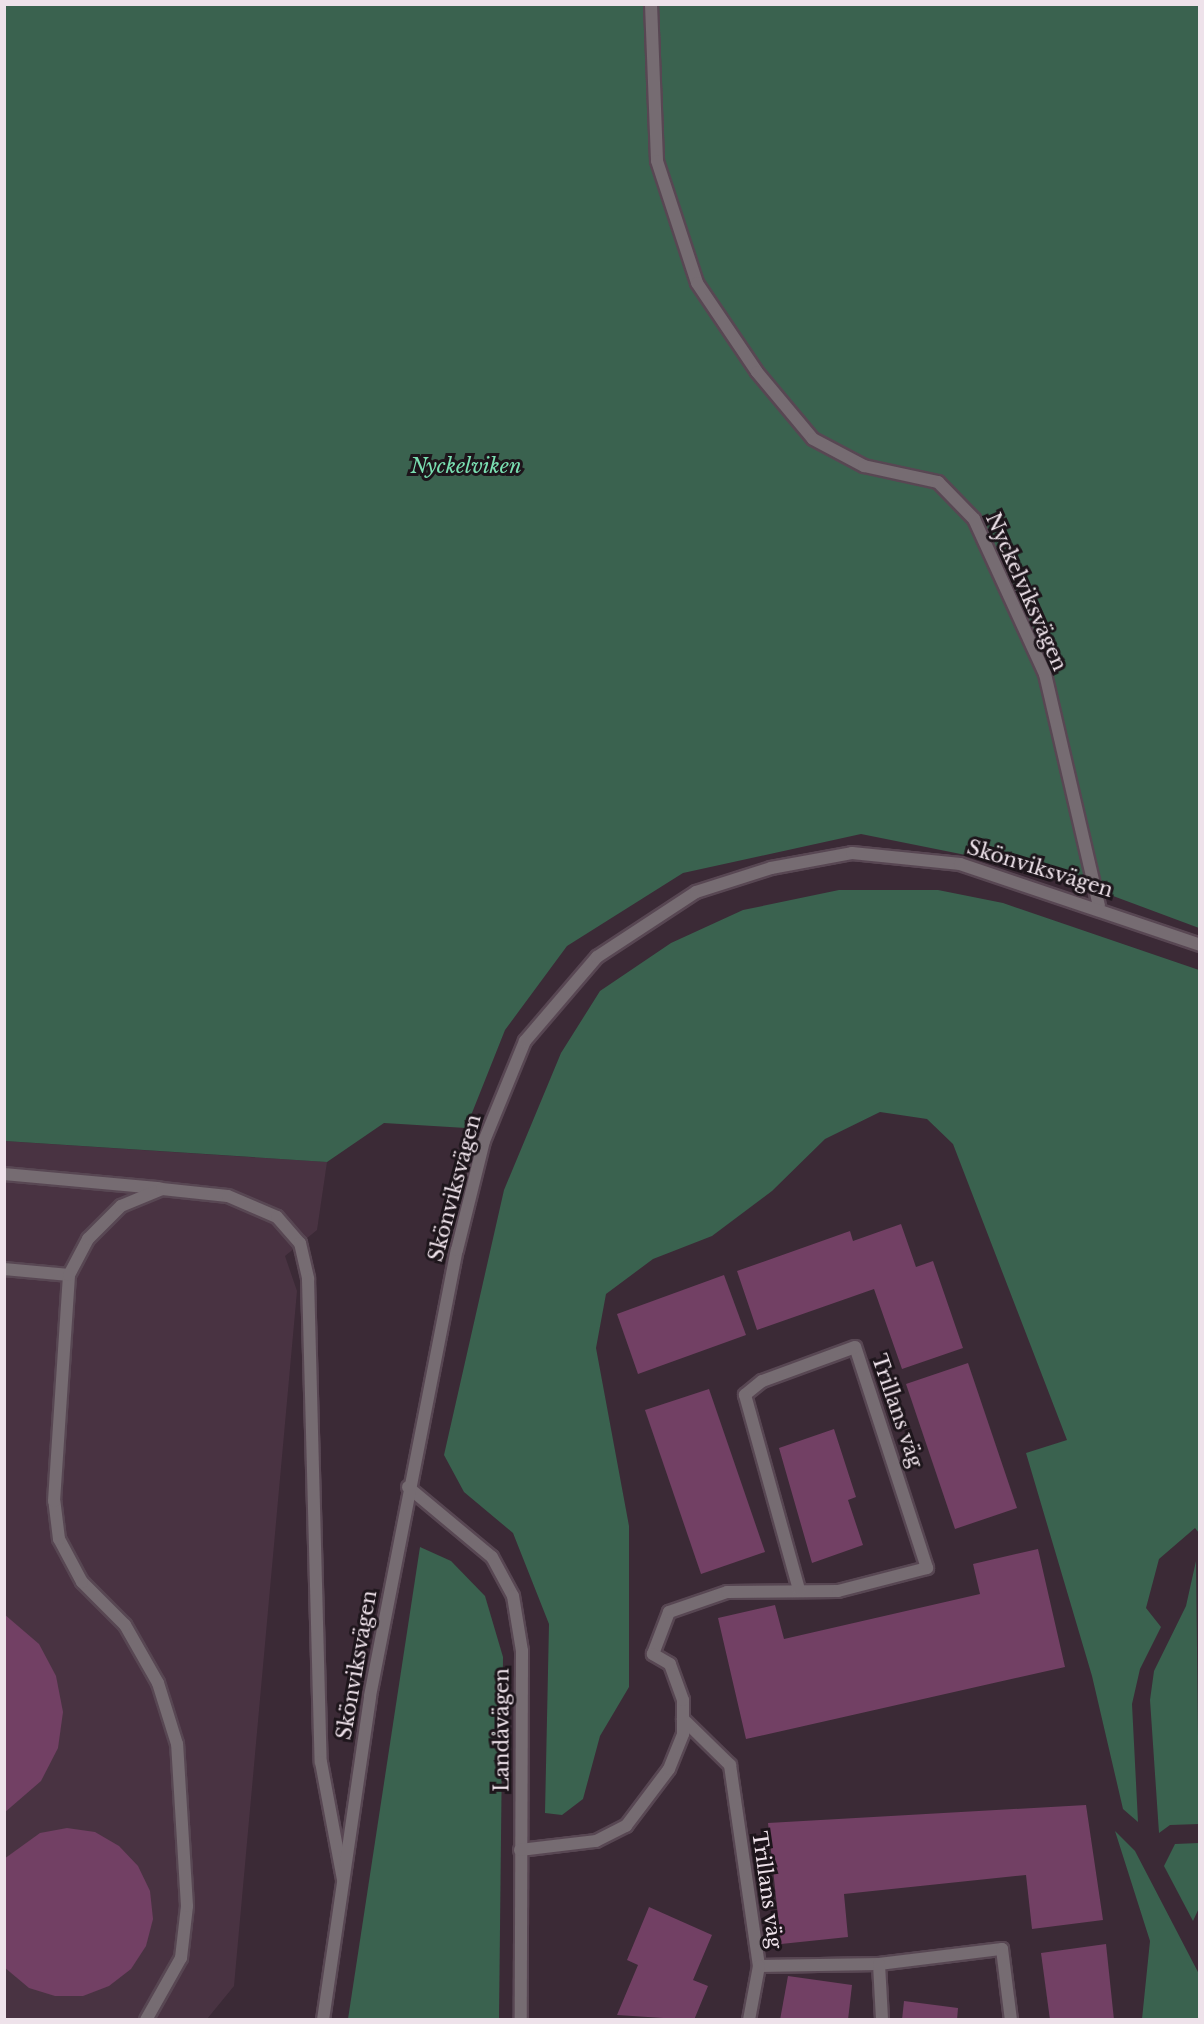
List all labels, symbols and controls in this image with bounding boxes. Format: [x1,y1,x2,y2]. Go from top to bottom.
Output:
park label: Nyckelviken [411,454,521,478]
street label: Nyckelviksvägen [980,509,1072,675]
street label: Skönviksvägen [964,835,1116,903]
street label: Skönviksvägen [424,1112,486,1264]
street label: Trillans väg [866,1351,928,1471]
street label: Skönviksvägen [332,1588,382,1742]
street label: Landåvägen [490,1668,514,1792]
street label: Trillans väg [747,1830,787,1950]

